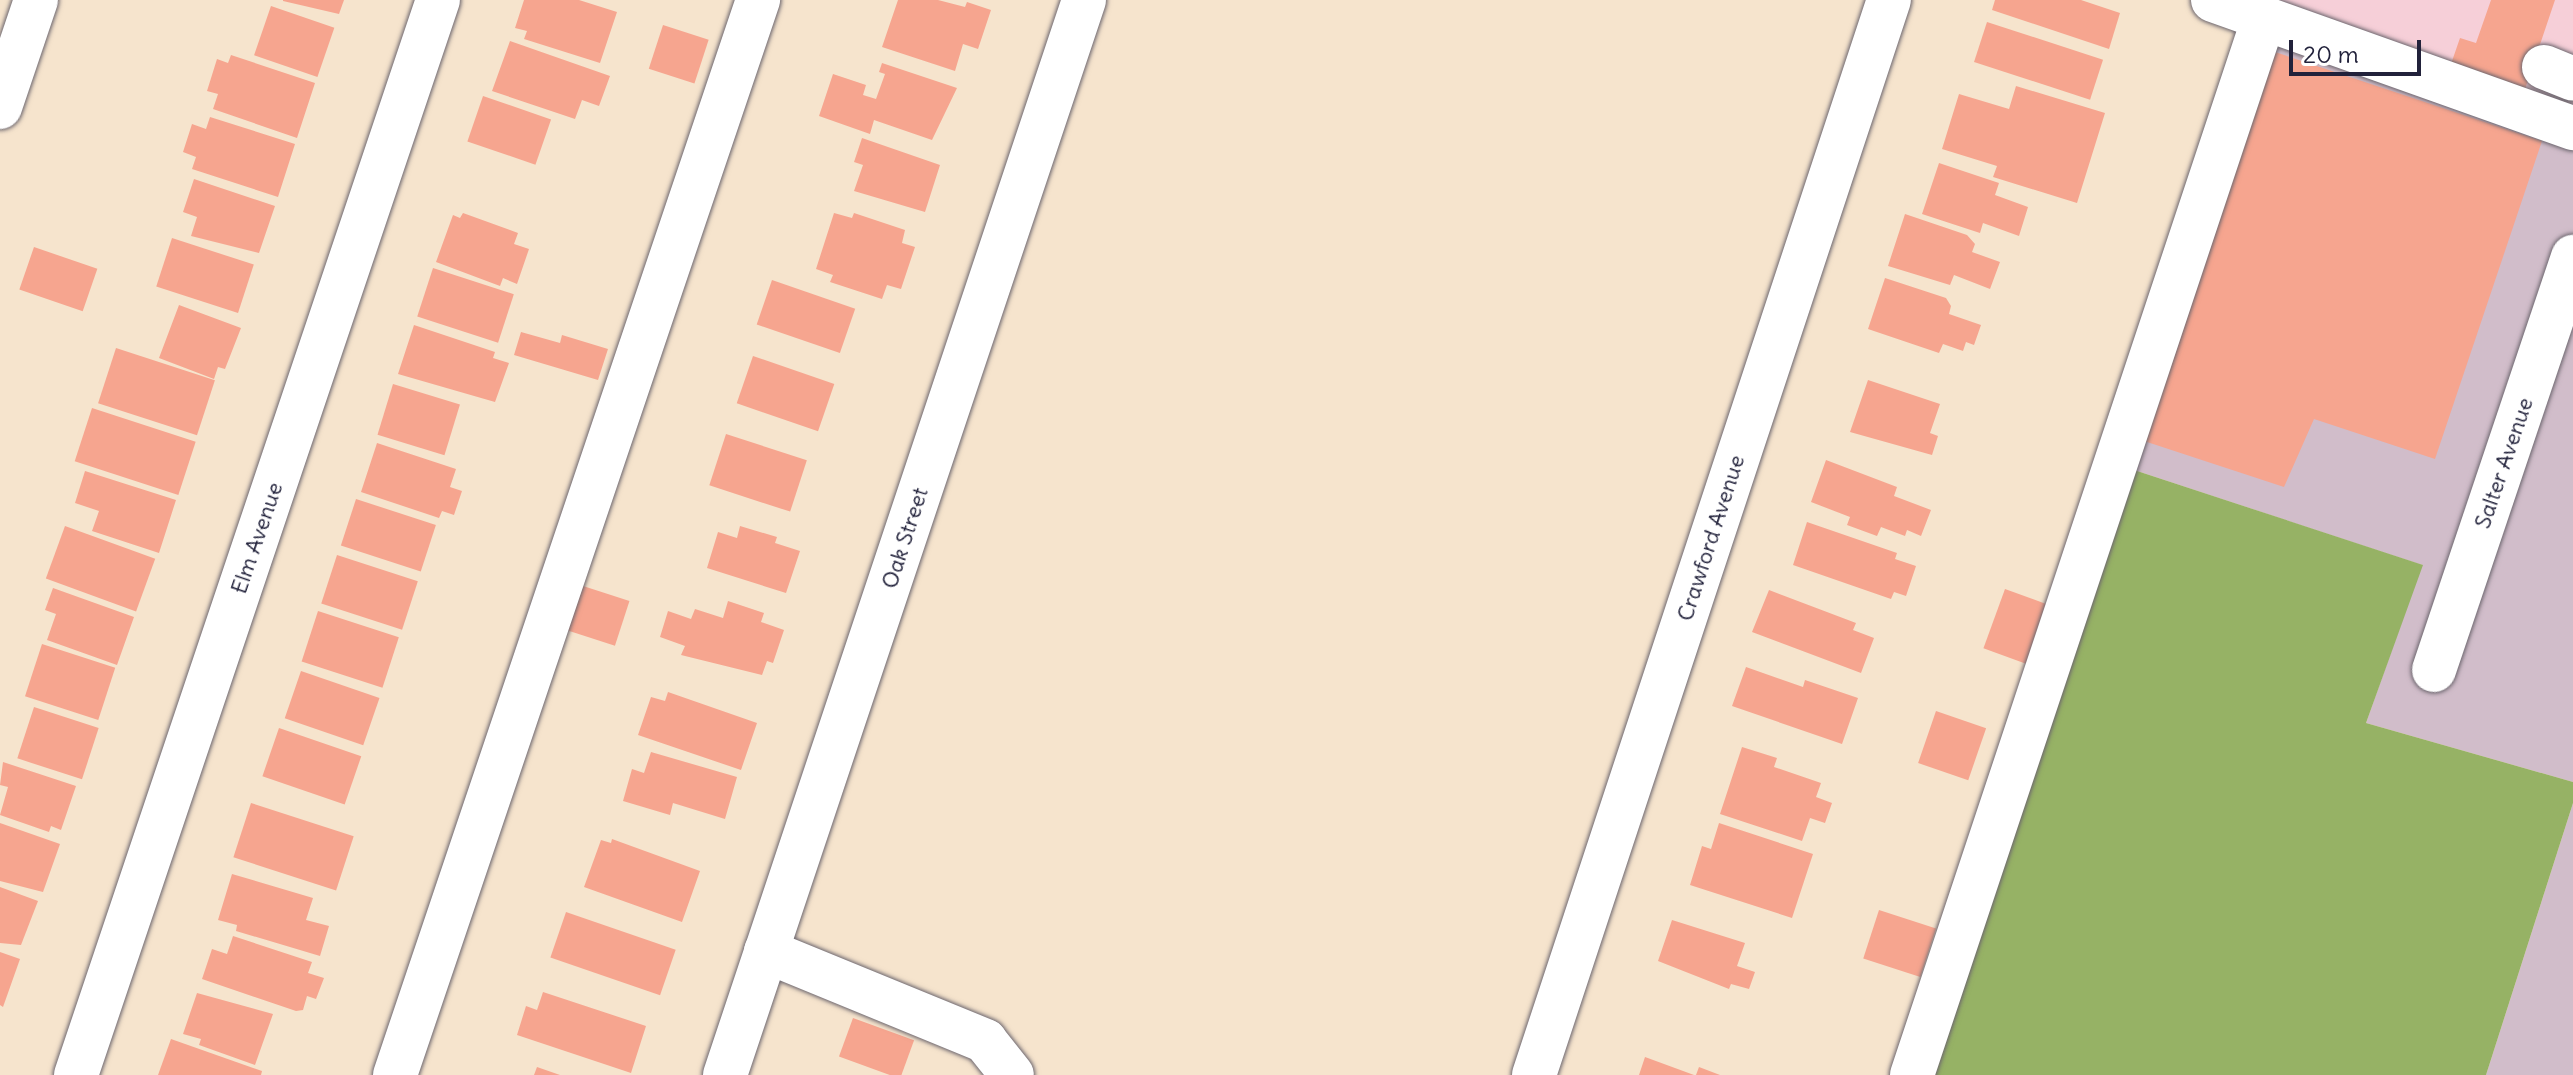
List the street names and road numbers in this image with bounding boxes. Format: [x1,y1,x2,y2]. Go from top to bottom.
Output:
street label: Salter Avenue [2469,394,2539,532]
street label: Crawford Avenue [1672,452,1750,624]
street label: Elm Avenue [226,479,288,597]
street label: Oak Street [876,484,934,592]

